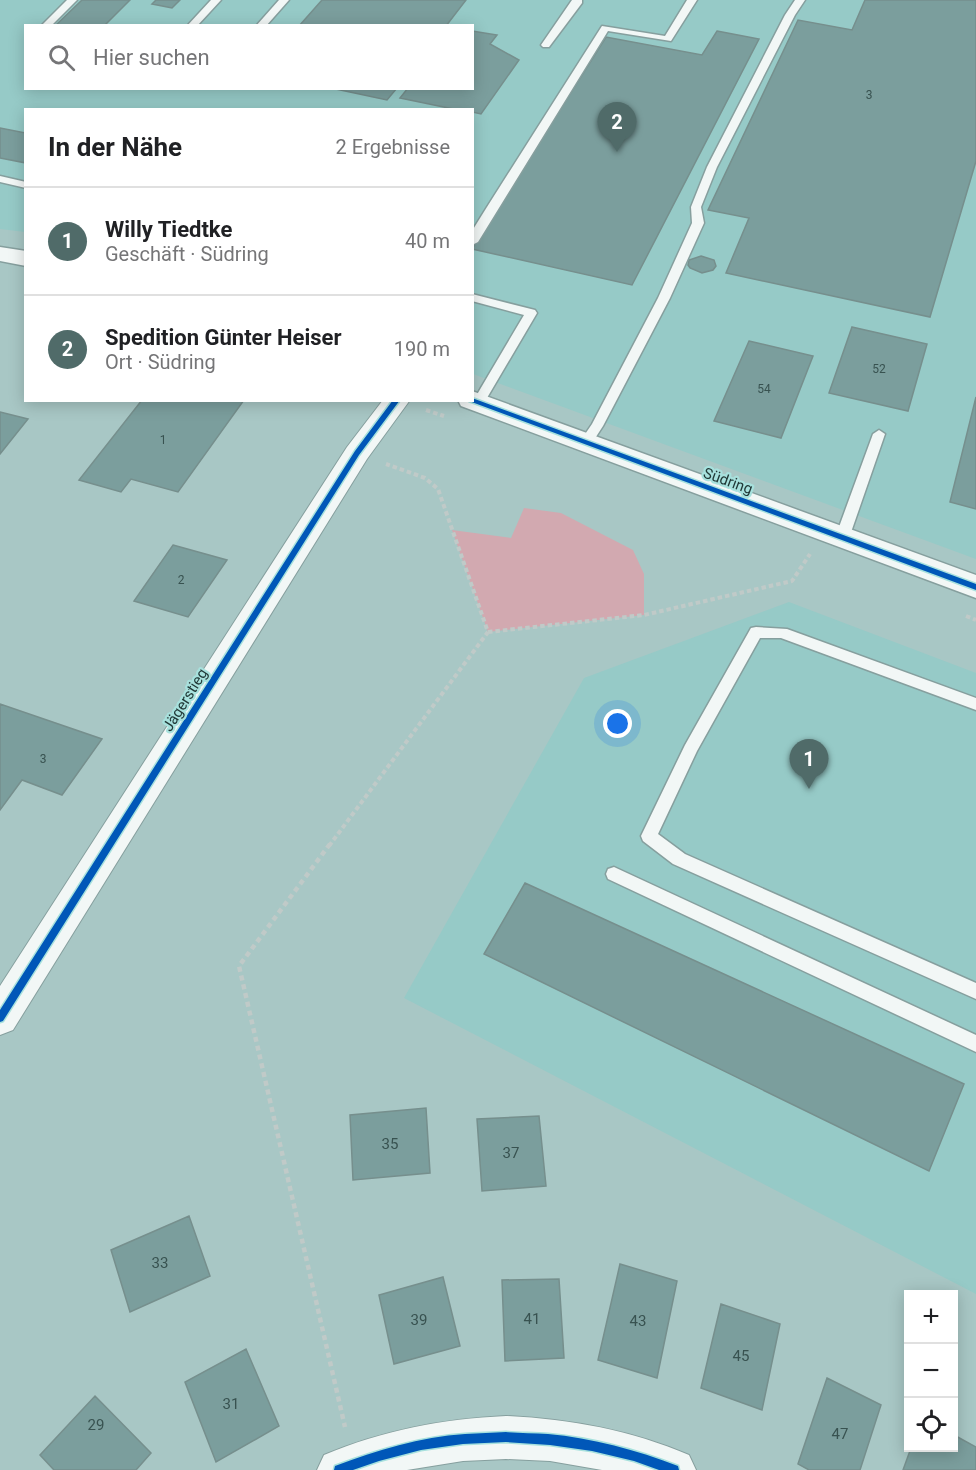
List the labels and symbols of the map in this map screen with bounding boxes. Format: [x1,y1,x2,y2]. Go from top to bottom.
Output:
house number: 3 [866,88,872,102]
pin: 2 [598,102,636,152]
house number: 52 [872,362,886,376]
house number: 54 [757,382,771,396]
house number: 1 [160,433,166,447]
street label: Südring [701,464,755,498]
house number: 2 [178,573,185,587]
street label: Jägerstieg [159,665,211,735]
your location [603,709,632,738]
pin: 1 [790,740,828,789]
house number: 3 [40,752,46,766]
house number: 35 [382,1135,398,1153]
house number: 37 [503,1144,519,1162]
house number: 33 [152,1254,168,1272]
house number: 41 [524,1310,540,1328]
house number: 39 [411,1311,427,1329]
house number: 43 [630,1312,646,1330]
house number: 45 [733,1347,749,1365]
house number: 31 [223,1395,239,1413]
house number: 29 [88,1416,104,1434]
house number: 47 [832,1425,848,1443]

